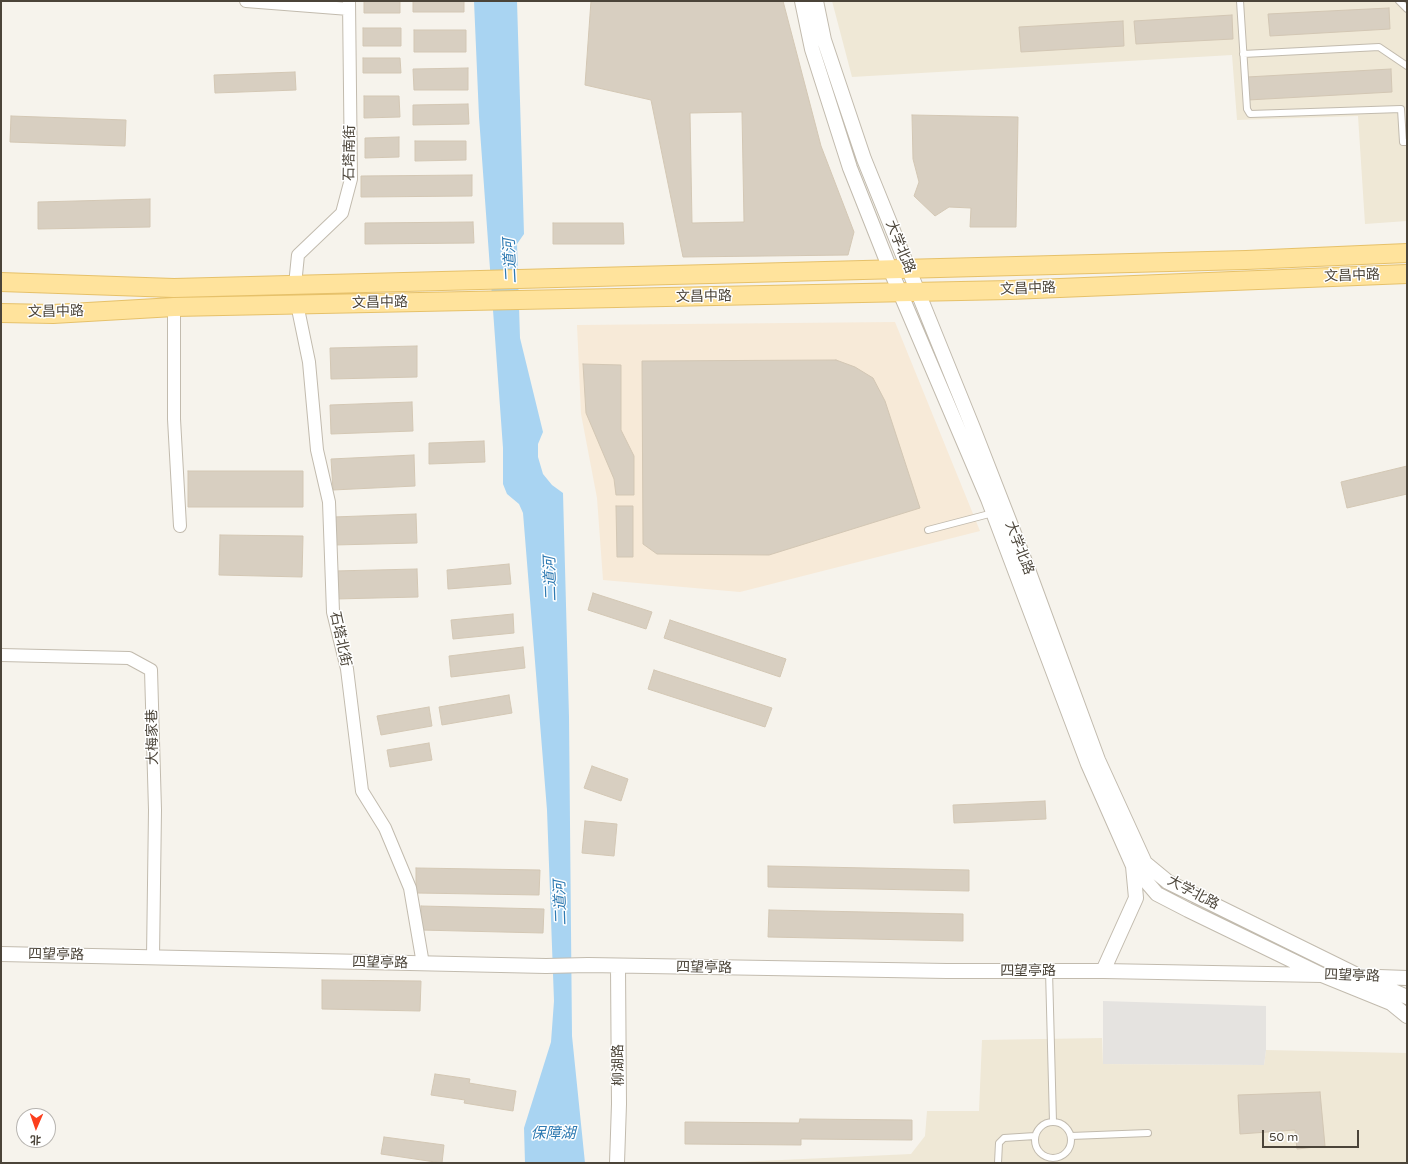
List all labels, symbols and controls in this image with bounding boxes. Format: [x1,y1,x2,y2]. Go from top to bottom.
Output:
street label: 石塔南街 [341,125,359,181]
street label: 大学北路 [882,218,918,276]
water label: 二道河 [501,238,521,284]
street label: 文昌中路 [1324,267,1380,285]
street label: 文昌中路 [1000,280,1056,298]
street label: 文昌中路 [676,288,732,306]
street label: 文昌中路 [352,294,408,312]
street label: 文昌中路 [28,303,84,321]
street label: 大学北路 [1001,519,1037,577]
water label: 二道河 [541,556,561,602]
street label: 石塔北街 [326,610,354,668]
street label: 大梅家巷 [144,709,162,765]
street label: 大学北路 [1164,872,1222,914]
water label: 二道河 [551,880,571,926]
street label: 四望亭路 [28,946,84,964]
street label: 四望亭路 [352,954,408,972]
street label: 四望亭路 [676,959,732,977]
street label: 四望亭路 [1000,963,1056,979]
street label: 四望亭路 [1324,967,1380,985]
street label: 柳湖路 [610,1044,628,1086]
north arrow [16,1108,56,1148]
scale bar [1264,1122,1361,1148]
water label: 保障湖 [531,1125,575,1143]
text: 50 m [1269,1130,1298,1144]
text: 北 [30,1133,41,1146]

